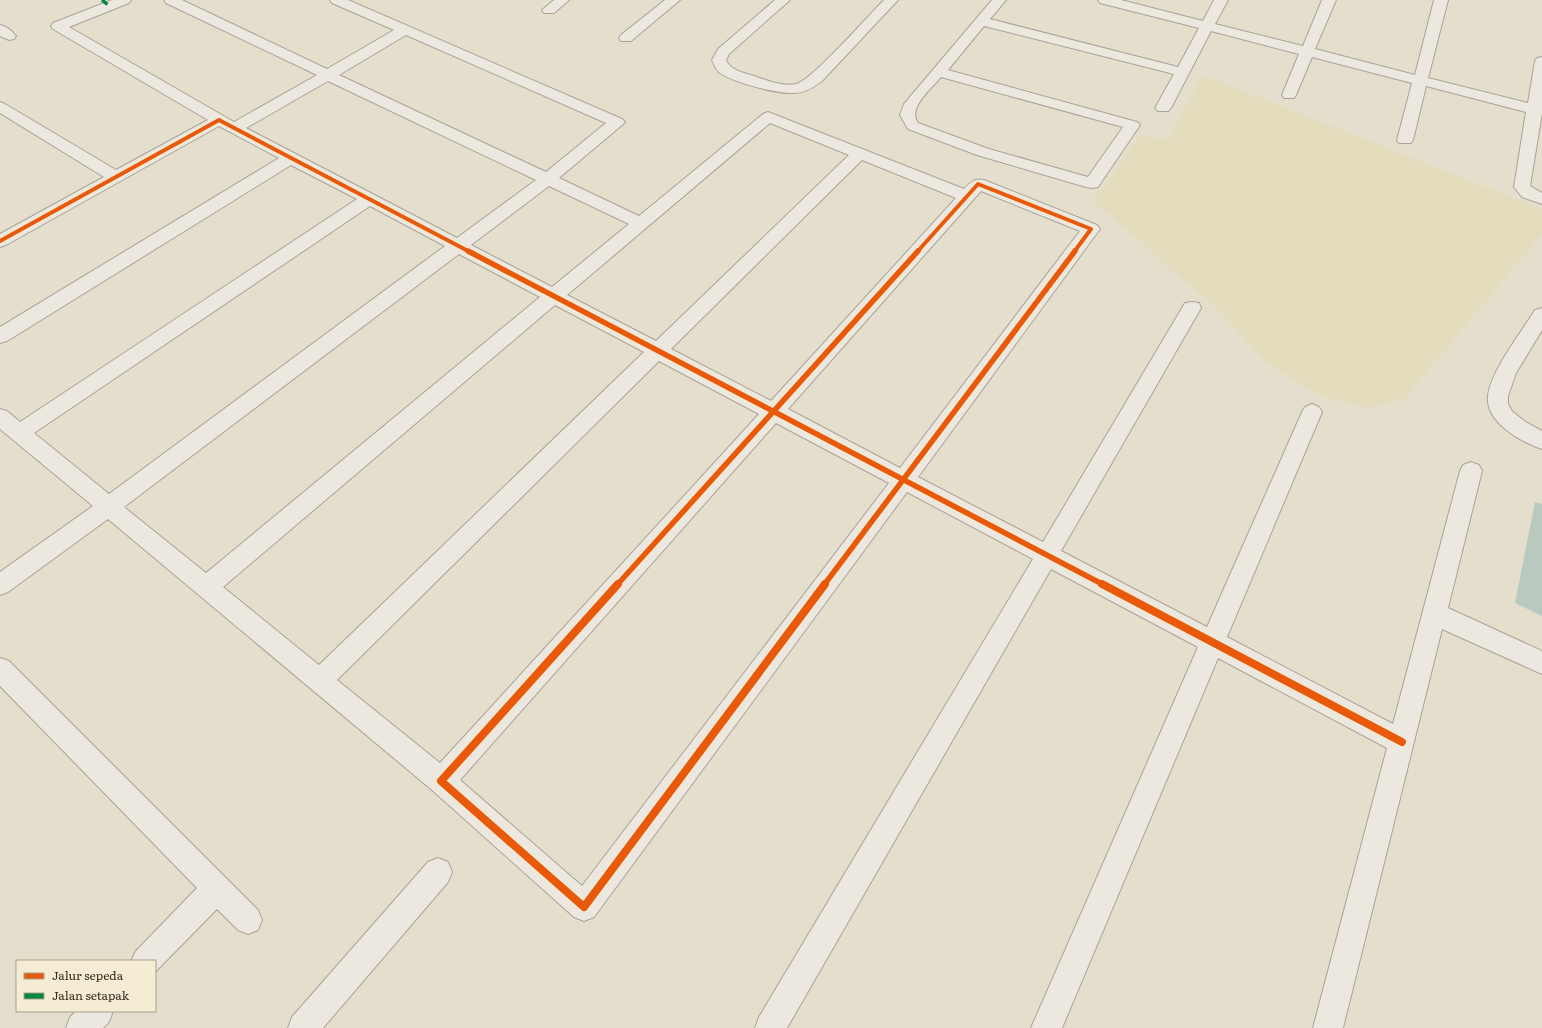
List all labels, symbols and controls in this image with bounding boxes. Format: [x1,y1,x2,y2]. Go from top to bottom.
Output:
legend [16,960,156,1012]
text: Jalur sepeda [52,966,124,984]
text: Jalan setapak [52,986,130,1004]

